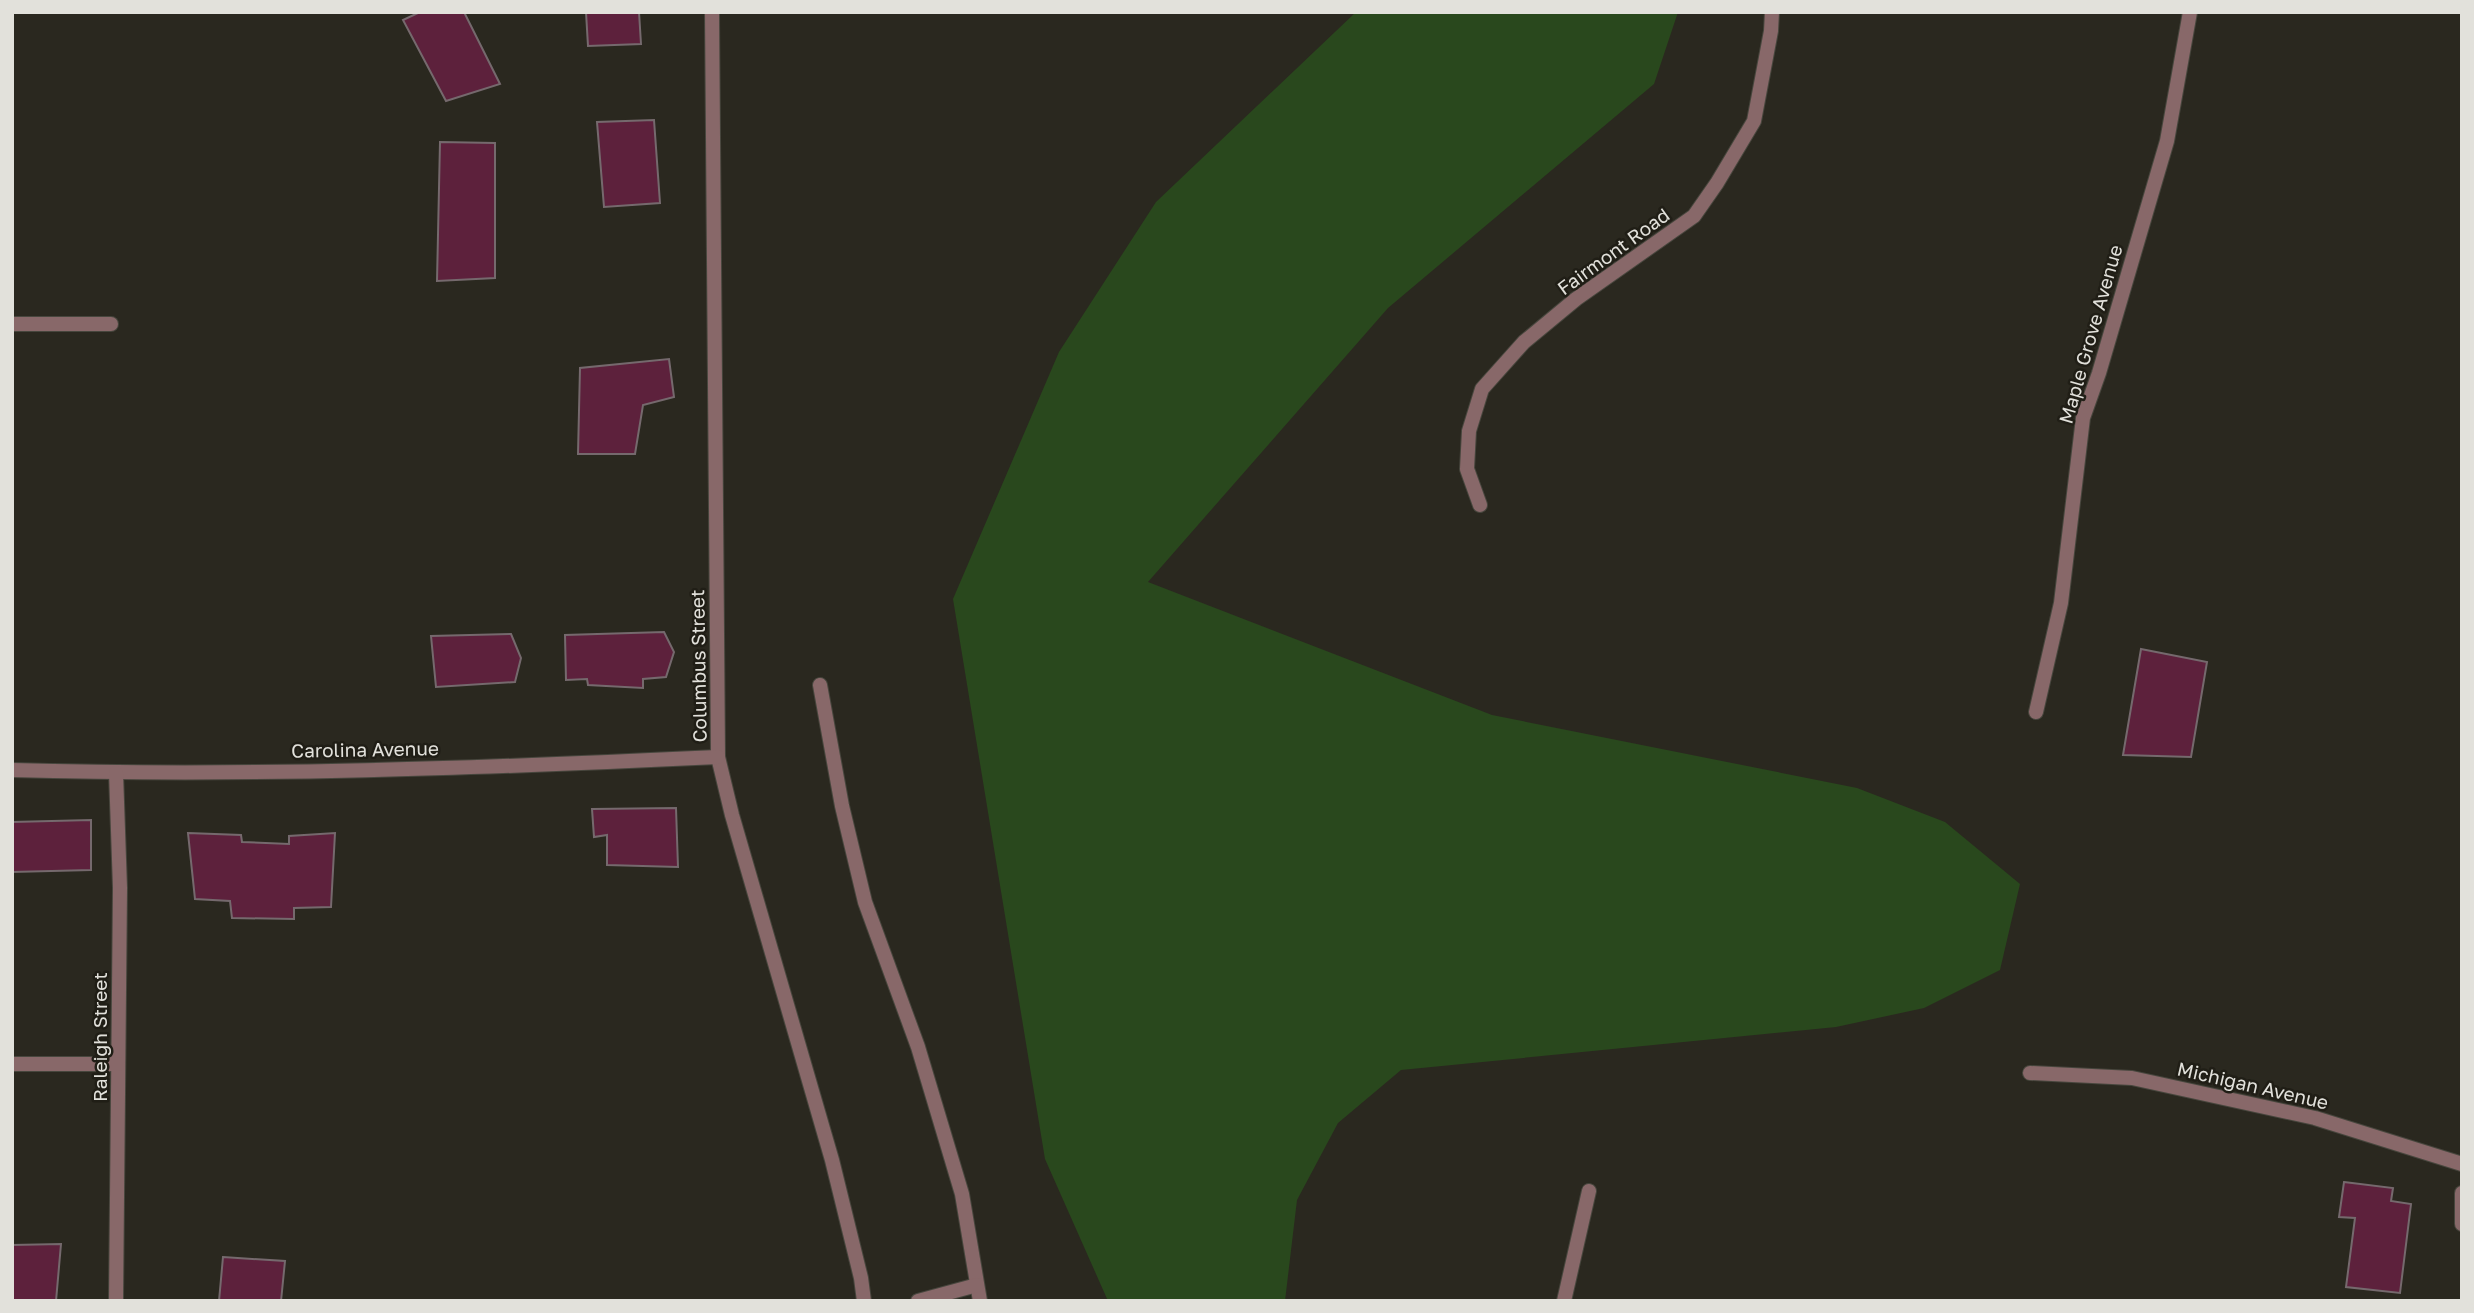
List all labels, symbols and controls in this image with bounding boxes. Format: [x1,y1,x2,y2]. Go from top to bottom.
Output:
street label: Fairmont Road [1553,203,1673,299]
street label: Maple Grove Avenue [2053,242,2127,426]
street label: Columbus Street [685,589,711,743]
street label: Carolina Avenue [291,736,439,762]
street label: Raleigh Street [88,972,111,1102]
street label: Michigan Avenue [2175,1056,2331,1114]

